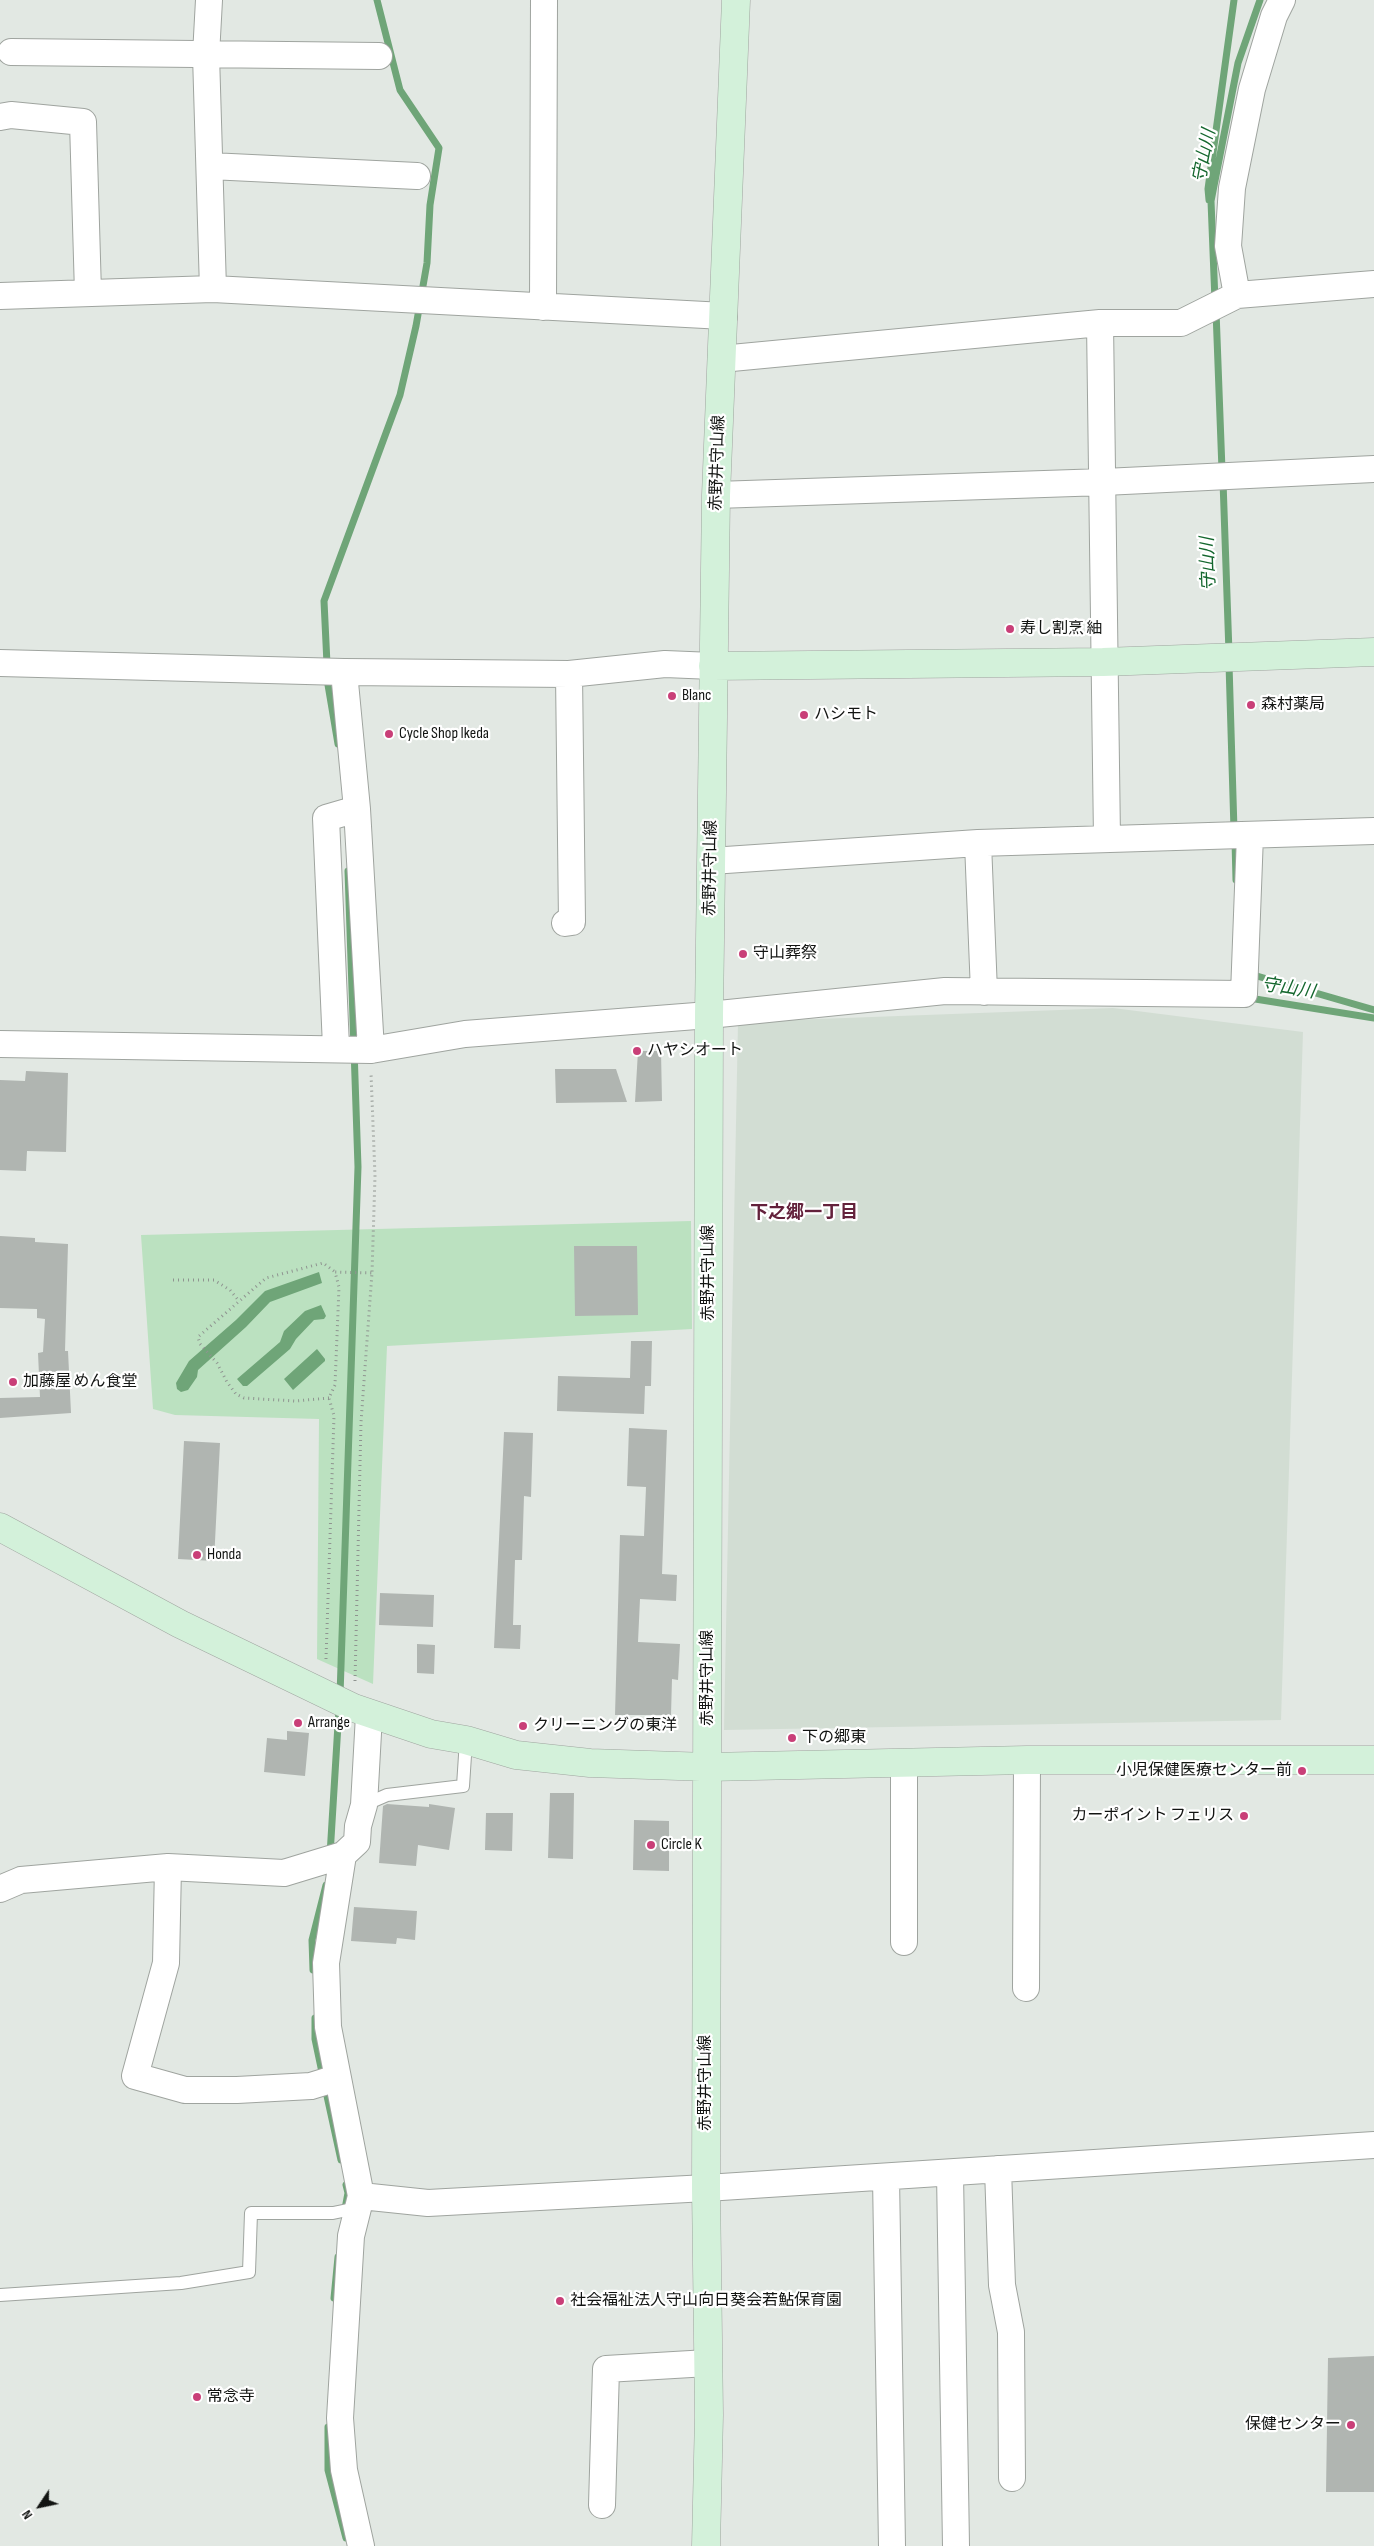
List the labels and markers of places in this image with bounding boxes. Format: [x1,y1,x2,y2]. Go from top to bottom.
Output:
place label: 寿し割烹 紬 [1020,619,1103,639]
marker: 寿し割烹 紬 [1004,623,1016,635]
place label: Blanc [682,686,712,706]
marker: Blanc [666,690,678,702]
place label: 森村薬局 [1261,695,1325,715]
marker: 森村薬局 [1245,699,1257,711]
place label: ハシモト [814,705,878,725]
marker: ハシモト [798,709,810,721]
place label: Cycle Shop Ikeda [399,724,489,744]
marker: Cycle Shop Ikeda [383,728,395,740]
place label: 守山葬祭 [753,944,817,964]
marker: 守山葬祭 [737,948,749,960]
place label: ハヤシオート [647,1041,743,1061]
marker: ハヤシオート [631,1045,643,1057]
place label: 加藤屋 めん食堂 [23,1372,138,1392]
marker: 加藤屋 めん食堂 [7,1376,19,1388]
place label: Honda [207,1545,241,1565]
marker: Honda [191,1549,203,1561]
place label: Arrange [308,1713,350,1733]
place label: クリーニングの東洋 [533,1716,677,1736]
marker: Arrange [292,1717,304,1729]
marker: クリーニングの東洋 [517,1720,529,1732]
place label: 下の郷東 [802,1728,866,1748]
marker: 下の郷東 [786,1732,798,1744]
place label: 小児保健医療センター前 [1116,1761,1292,1781]
marker: 小児保健医療センター前 [1296,1765,1308,1777]
place label: カーポイント フェリス [1071,1806,1234,1826]
marker: カーポイント フェリス [1238,1810,1250,1822]
place label: Circle K [661,1835,702,1855]
marker: Circle K [645,1839,657,1851]
place label: 社会福祉法人守山向日葵会若鮎保育園 [570,2291,842,2311]
marker: 社会福祉法人守山向日葵会若鮎保育園 [554,2295,566,2307]
place label: 常念寺 [207,2387,255,2407]
marker: 常念寺 [191,2391,203,2403]
place label: 保健センター [1245,2415,1341,2435]
marker: 保健センター [1345,2419,1357,2431]

